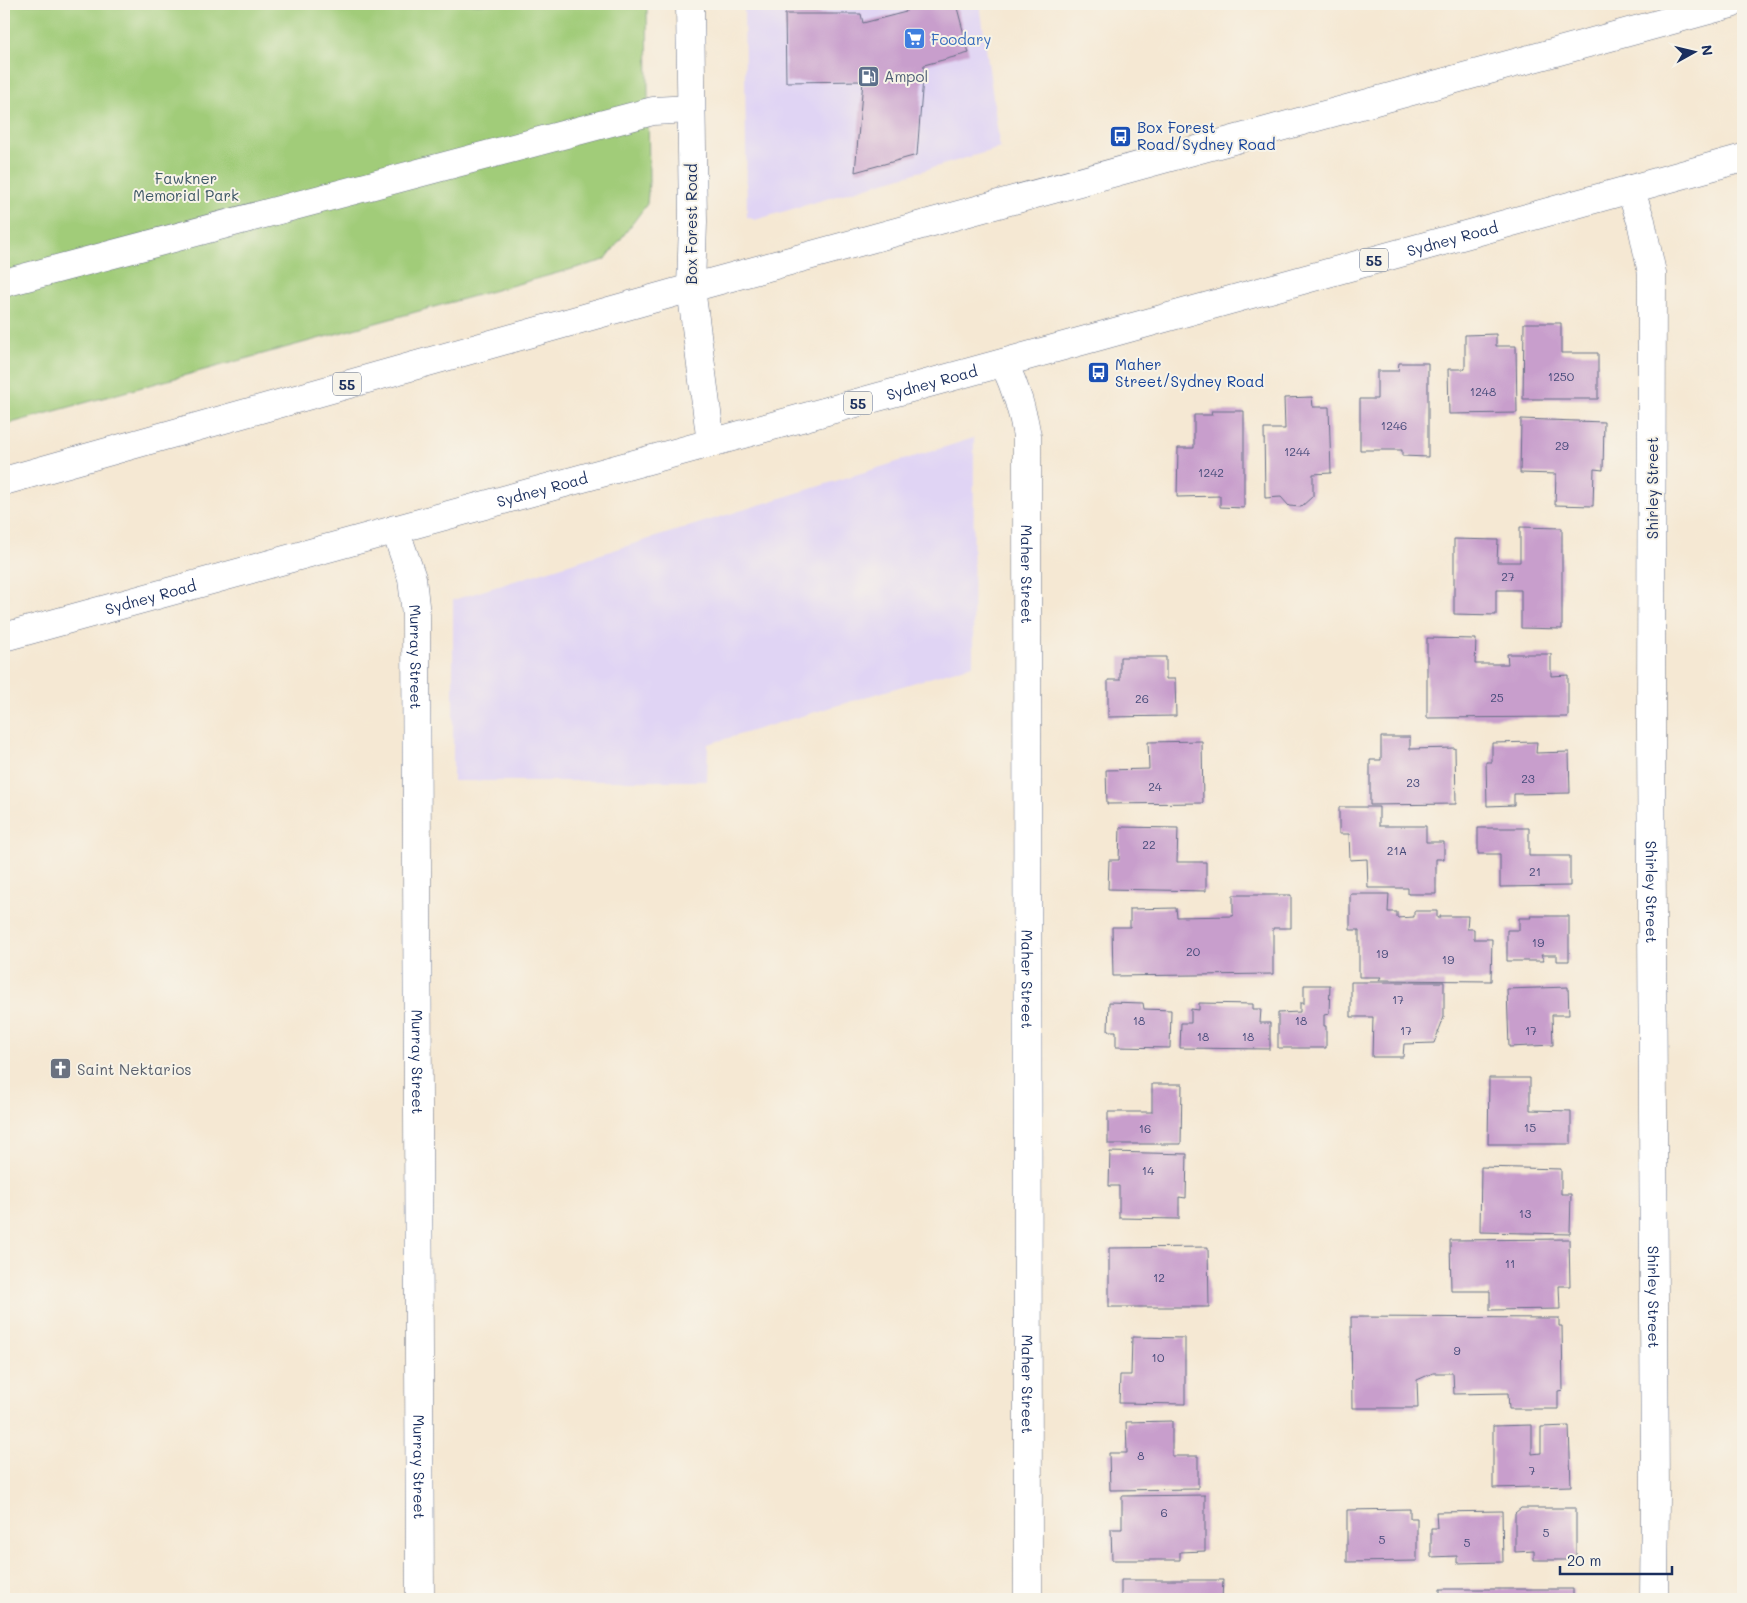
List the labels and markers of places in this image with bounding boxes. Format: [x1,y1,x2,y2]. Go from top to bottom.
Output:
supermarket icon: Foodary [903,27,927,51]
place label: Foodary [931,29,992,49]
fuel station icon: Ampol [856,64,880,88]
place label: Ampol [884,66,928,86]
place label: Box Forest Road/Sydney Road [1137,117,1276,154]
bus stop icon: Box Forest Road/Sydney Road [1109,124,1133,148]
place label: Maher Street/Sydney Road [1115,354,1264,391]
bus stop icon: Maher Street/Sydney Road [1087,361,1111,385]
church icon: Saint Nektarios [49,1057,73,1081]
place label: Saint Nektarios [77,1059,192,1079]

